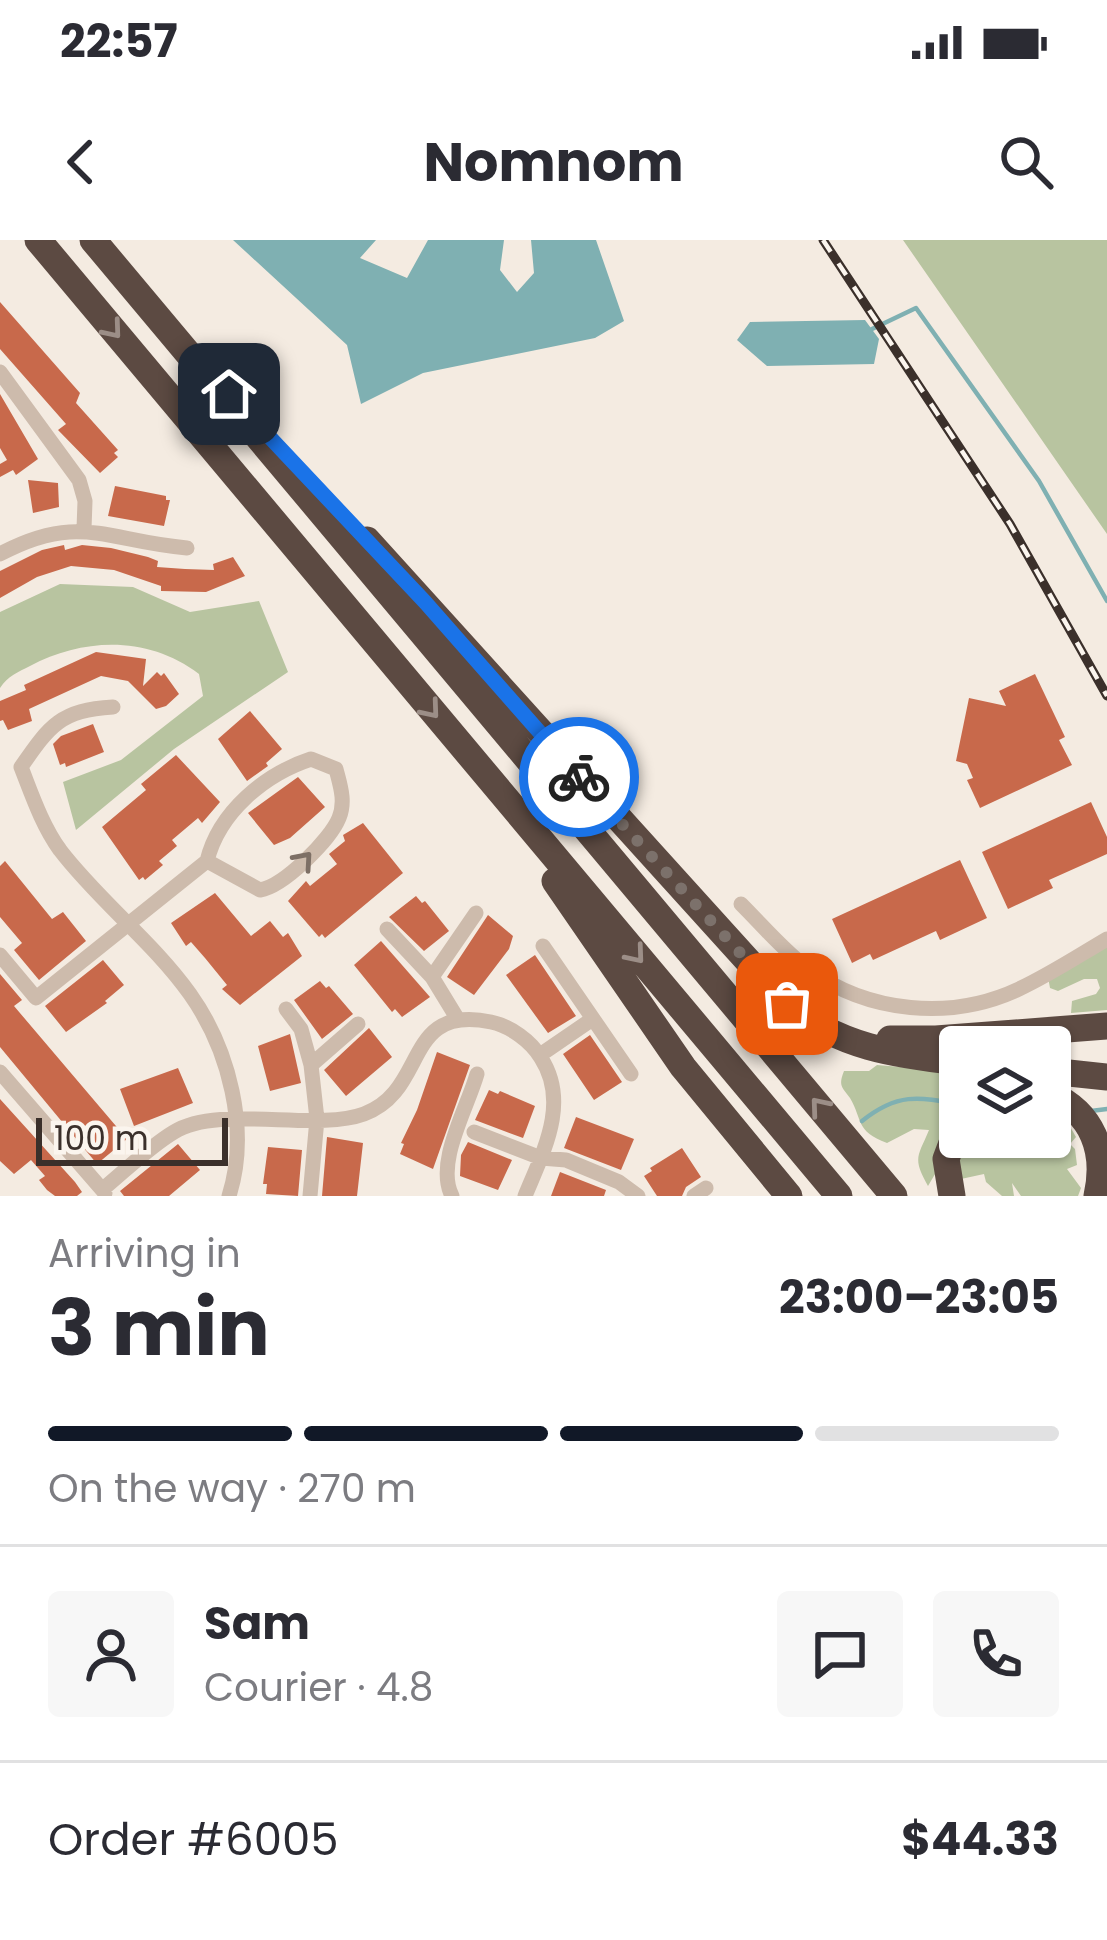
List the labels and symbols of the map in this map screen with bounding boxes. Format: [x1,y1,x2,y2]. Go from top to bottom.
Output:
one-way arrow [99,316,121,338]
pin [178,343,280,445]
one-way arrow [416,696,438,718]
courier [519,717,639,837]
one-way arrow [290,852,311,873]
one-way arrow [621,941,643,963]
pin [736,953,838,1055]
one-way arrow [811,1098,833,1120]
scale bar [36,1112,228,1165]

